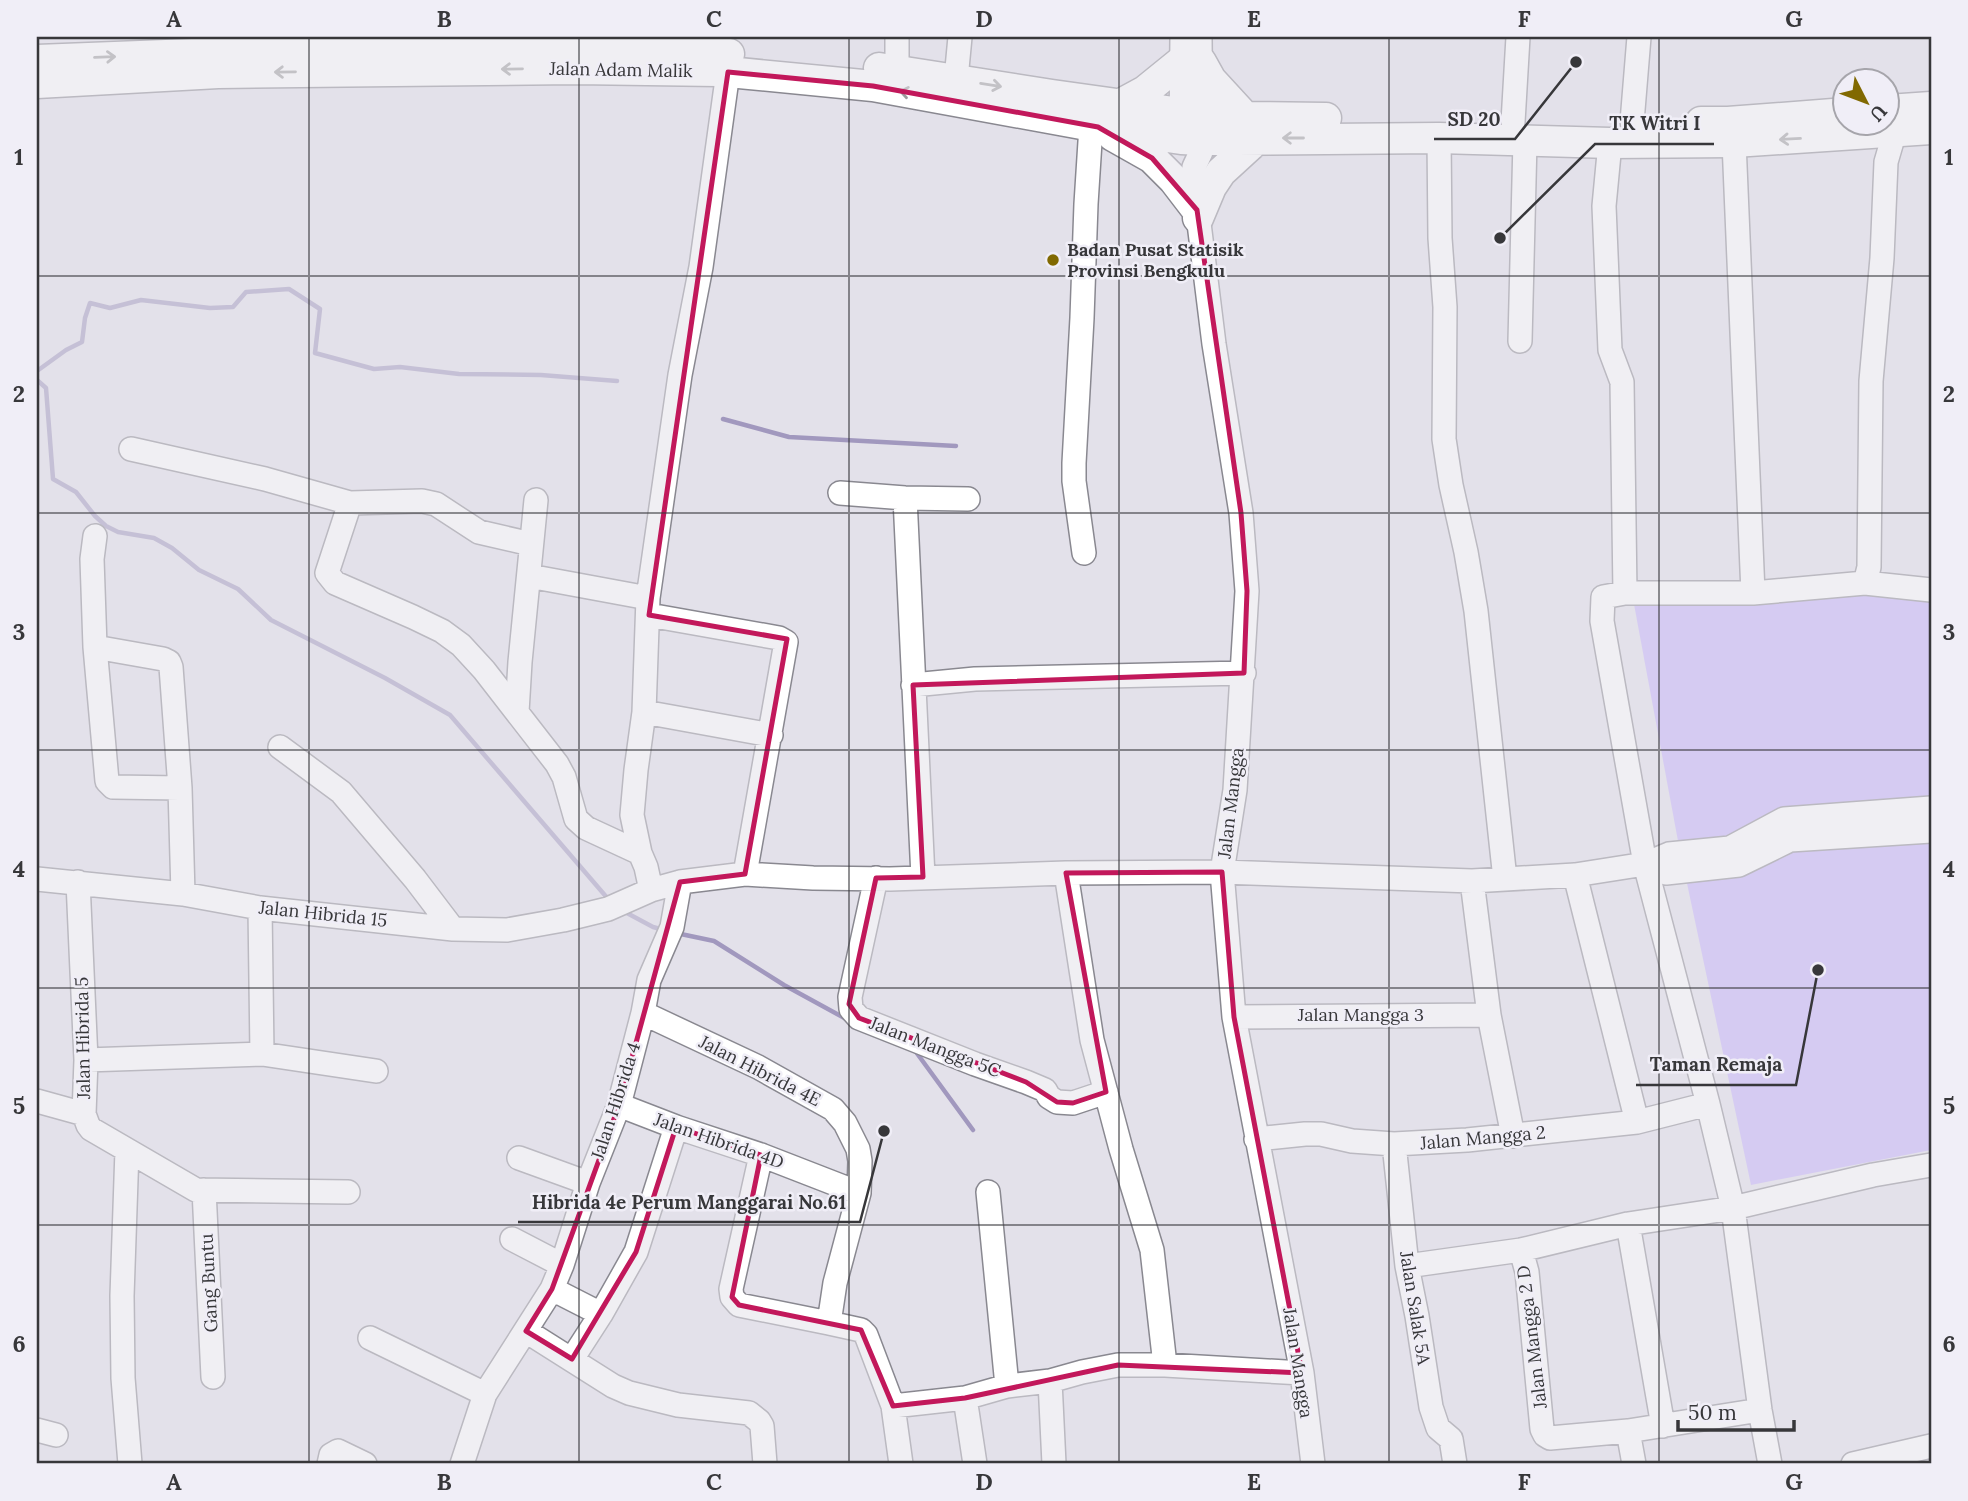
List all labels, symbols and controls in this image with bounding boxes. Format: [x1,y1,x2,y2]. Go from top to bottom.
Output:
text: A [166,4,182,33]
text: B [436,4,452,33]
text: C [706,4,722,33]
text: D [975,4,993,33]
text: E [1247,4,1261,33]
text: F [1517,4,1531,33]
text: G [1785,4,1803,33]
one-way arrow [93,51,116,64]
street label: Jalan Adam Malik [548,57,693,82]
one-way arrow [501,63,524,76]
one-way arrow [274,65,297,79]
north arrow [1832,66,1902,136]
one-way arrow [979,79,1002,92]
one-way arrow [899,86,922,99]
callout: SD 20 [1434,99,1515,139]
text: U [1865,100,1892,127]
callout: TK Witri I [1595,104,1714,144]
text: SD 20 [1448,107,1501,131]
text: TK Witri I [1609,111,1701,135]
one-way arrow [1282,131,1305,145]
one-way arrow [1779,133,1802,146]
text: 1 [14,142,24,171]
text: 1 [1944,142,1954,171]
place label: Badan Pusat Statisik Provinsi Bengkulu [1067,238,1244,282]
marker: Badan Pusat Statisik Provinsi Bengkulu [1045,252,1061,268]
text: 2 [13,379,25,408]
text: 2 [1943,379,1955,408]
text: 3 [13,617,25,646]
text: 3 [1943,617,1955,646]
street label: Jalan Mangga [1212,746,1249,861]
text: 4 [13,854,25,883]
text: 4 [1943,854,1955,883]
street label: Jalan Hibrida 15 [257,895,388,932]
street label: Jalan Hibrida 5 [70,977,95,1100]
street label: Jalan Mangga 3 [1297,1003,1424,1026]
street label: Jalan Mangga 5C [865,1011,1004,1082]
street label: Jalan Hibrida 4E [695,1030,825,1111]
street label: Jalan Hibrida 4 [585,1039,645,1164]
callout: Taman Remaja [1636,1045,1796,1085]
text: Taman Remaja [1650,1052,1782,1076]
text: 5 [13,1091,25,1120]
text: 5 [1943,1091,1955,1120]
street label: Jalan Hibrida 4D [650,1107,787,1174]
street label: Jalan Mangga 2 [1418,1121,1547,1155]
callout: Hibrida 4e Perum Manggarai No.61 [518,1182,860,1222]
text: Hibrida 4e Perum Manggarai No.61 [532,1190,846,1214]
street label: Gang Buntu [194,1233,223,1333]
street label: Jalan Salak 5A [1395,1248,1436,1367]
street label: Jalan Mangga 2 D [1511,1264,1552,1411]
street label: Jalan Mangga [1278,1305,1319,1420]
text: 6 [12,1329,26,1358]
text: 6 [1942,1329,1956,1358]
scale bar [1678,1389,1793,1433]
text: 50 m [1688,1399,1737,1426]
text: A [166,1467,182,1496]
text: B [436,1467,452,1496]
text: C [706,1467,722,1496]
text: D [975,1467,993,1496]
text: E [1247,1467,1261,1496]
text: F [1517,1467,1531,1496]
text: G [1785,1467,1803,1496]

